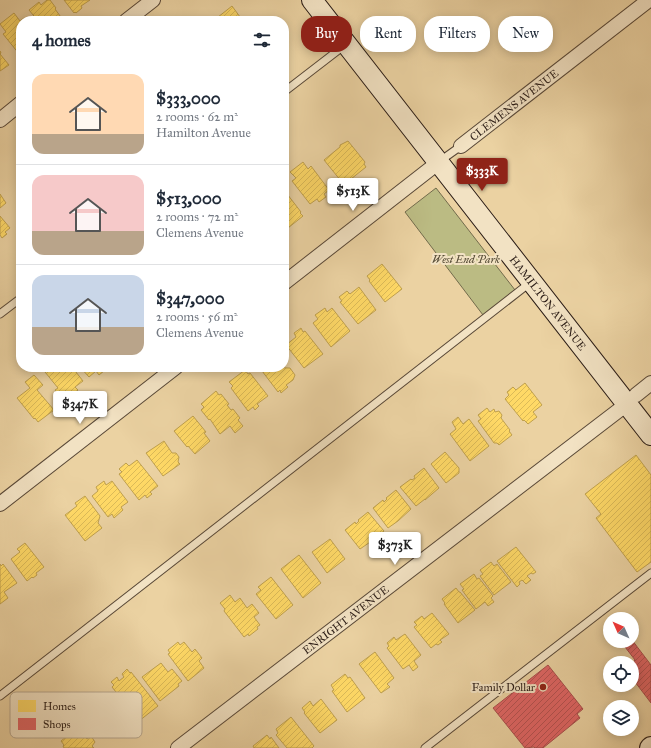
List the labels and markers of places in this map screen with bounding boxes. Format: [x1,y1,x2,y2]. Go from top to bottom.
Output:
pin: $333K [454,158,510,192]
pin: $513K [325,178,381,212]
pin: $347K [52,391,108,425]
pin: $373K [367,532,423,566]
place label: Family Dollar [472,681,536,694]
marker: Family Dollar [538,682,548,692]

